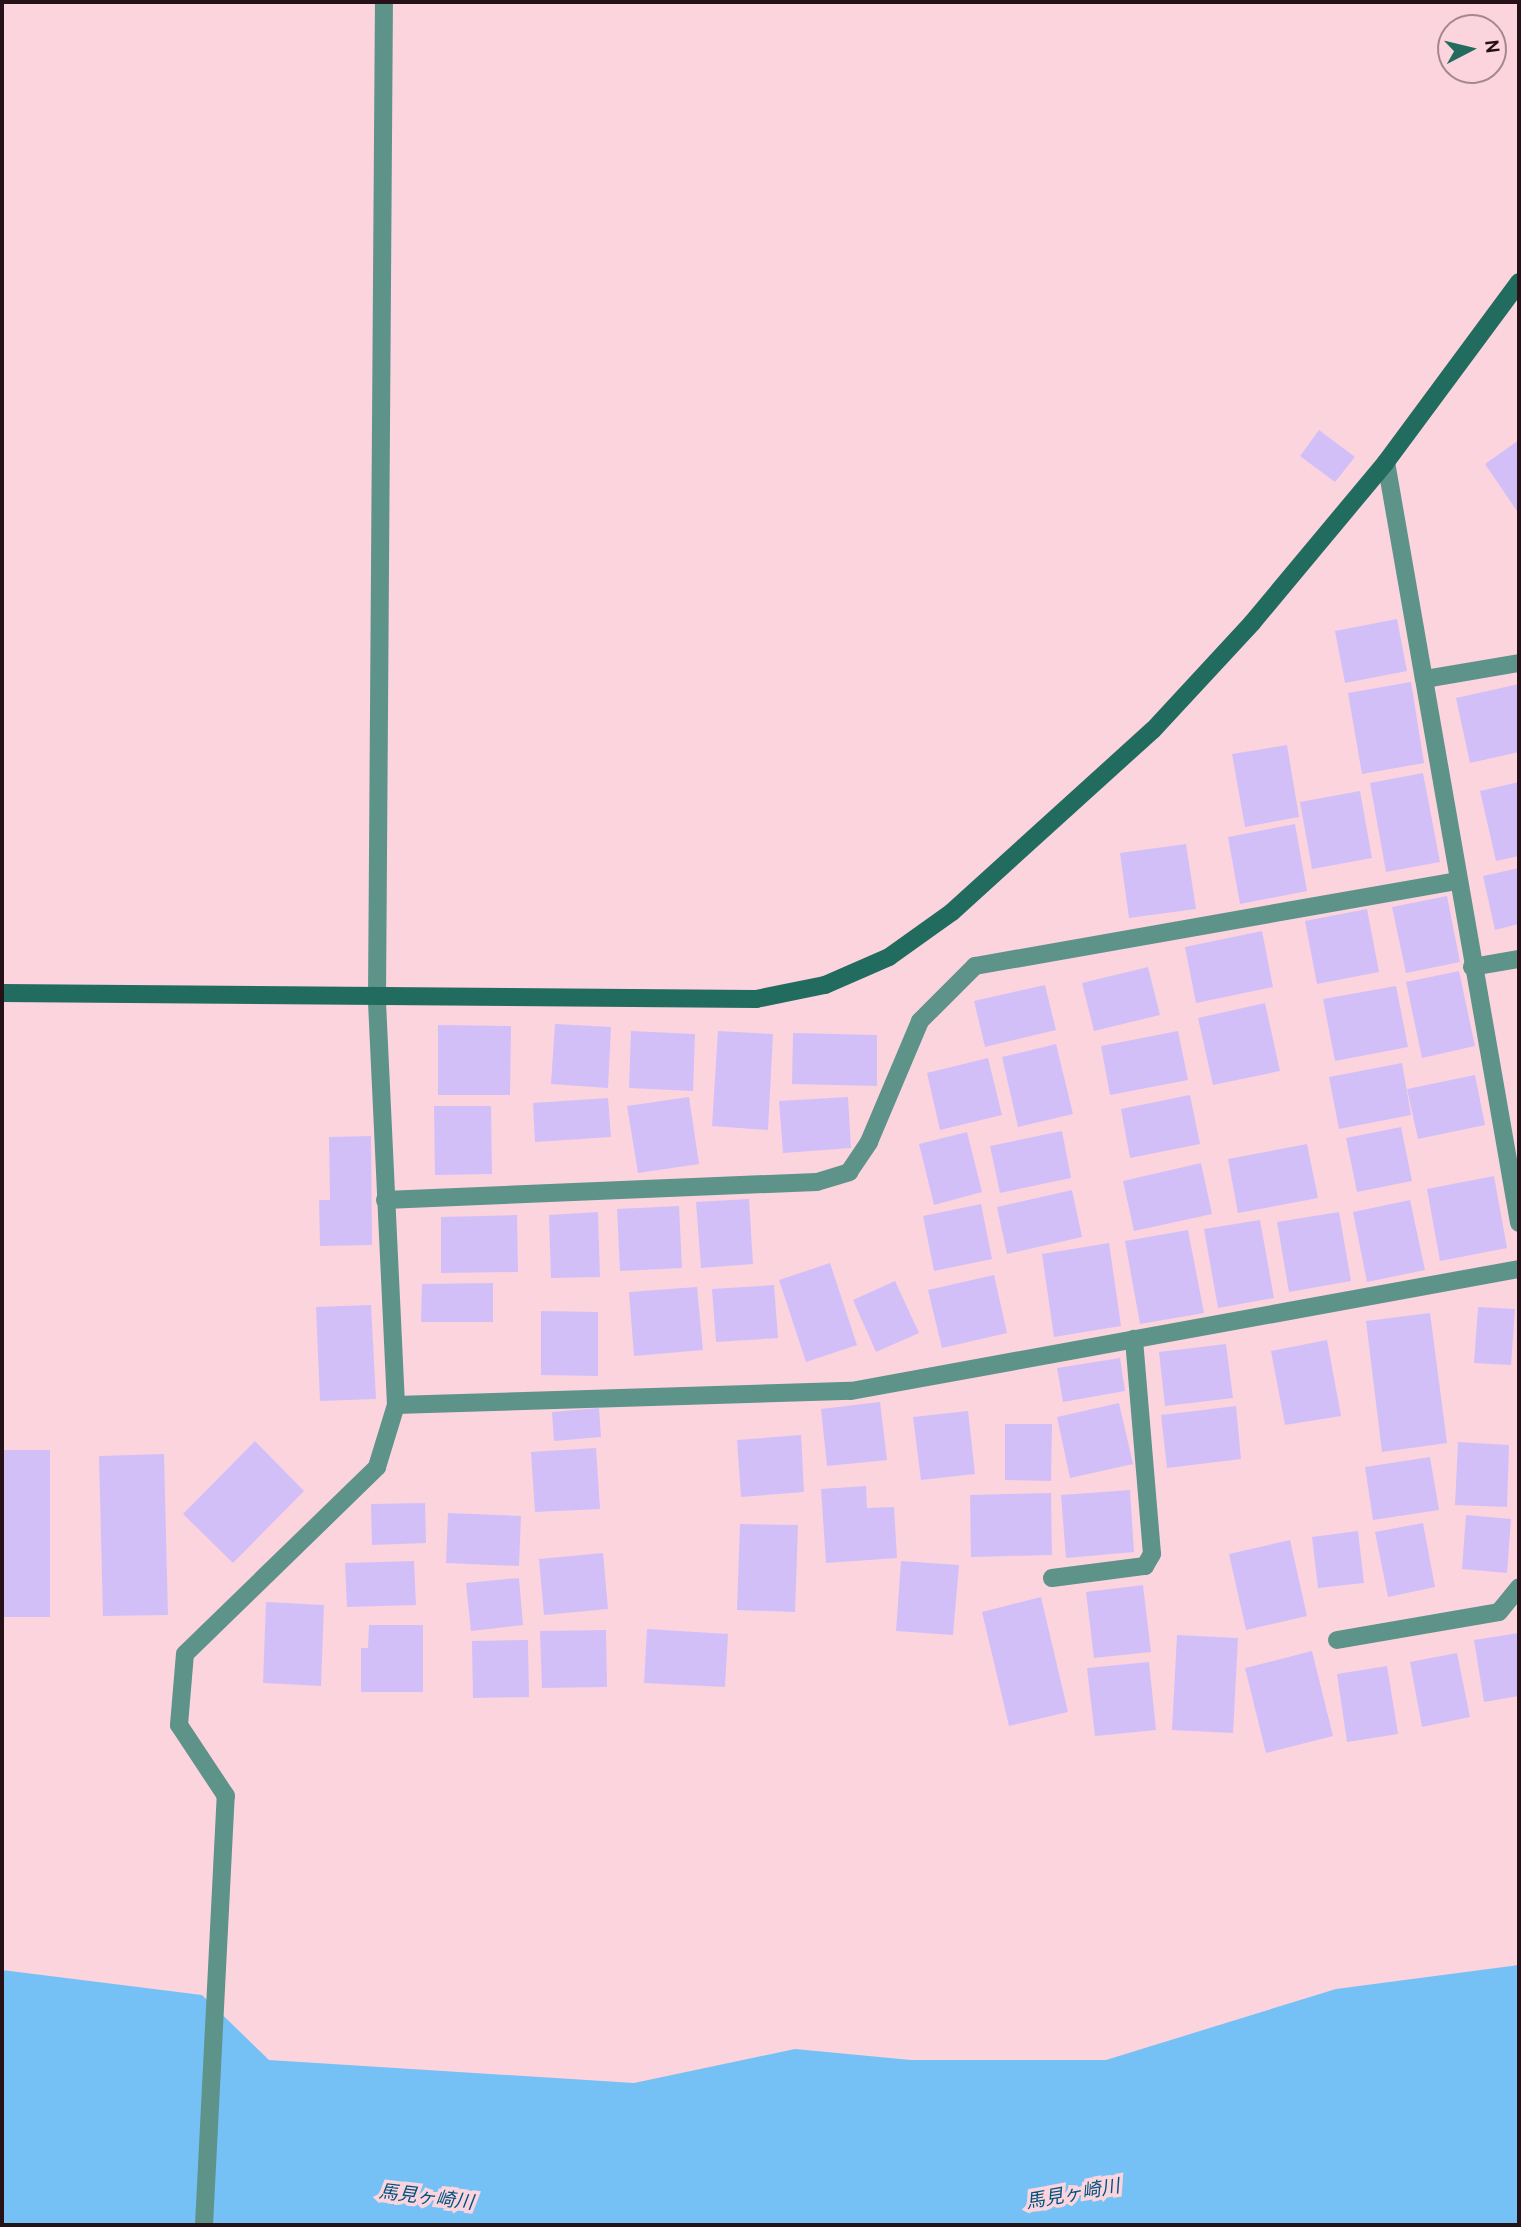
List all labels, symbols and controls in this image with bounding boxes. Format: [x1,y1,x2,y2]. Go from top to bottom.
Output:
north arrow [1437,14,1507,84]
text: N [1478,38,1504,55]
water label: 馬見ヶ崎川 [1024,2177,1122,2215]
water label: 馬見ヶ崎川 [377,2182,475,2216]

